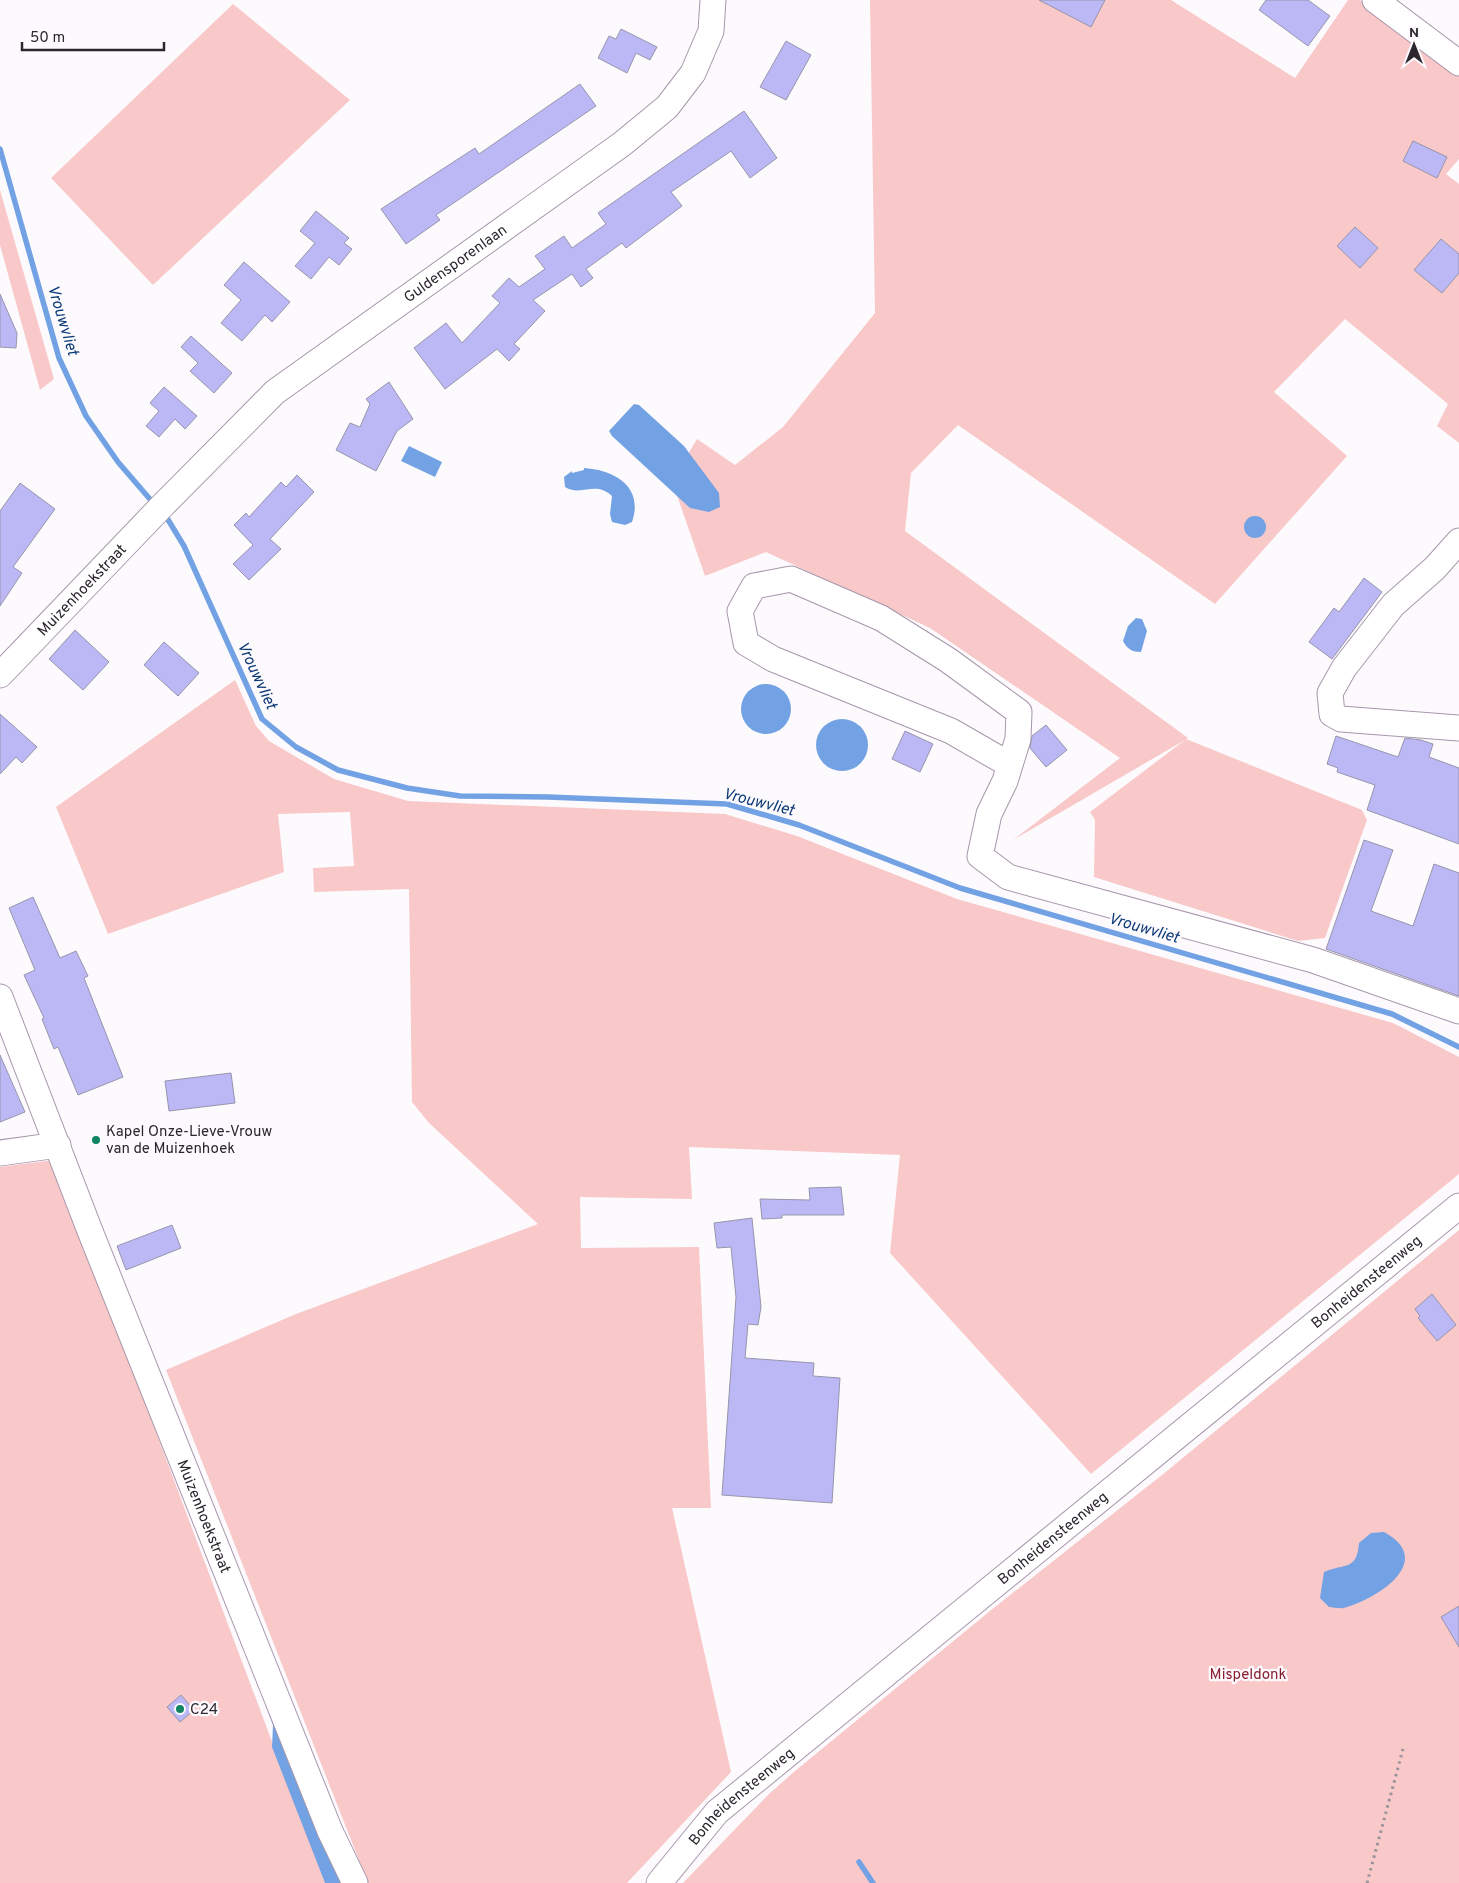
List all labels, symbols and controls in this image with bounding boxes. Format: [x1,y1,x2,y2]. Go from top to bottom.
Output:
scale bar [22,20,165,52]
north arrow [1389,20,1439,70]
text: N [1409,25,1419,42]
text: 50 m [30,29,65,48]
street label: Guldensporenlaan [401,221,511,308]
water label: Vrouwvliet [42,283,83,359]
street label: Muizenhoekstraat [34,541,131,641]
water label: Vrouwvliet [232,639,281,714]
water label: Vrouwvliet [721,784,797,822]
water label: Vrouwvliet [1106,909,1182,949]
place label: Kapel Onze-Lieve-Vrouw van de Muizenhoek [106,1123,272,1159]
marker: Kapel Onze-Lieve-Vrouw van de Muizenhoek [90,1134,102,1146]
street label: Bonheidensteenweg [1308,1232,1426,1334]
street label: Muizenhoekstraat [172,1457,234,1576]
street label: Bonheidensteenweg [994,1488,1113,1590]
park label: Mispeldonk [1210,1666,1286,1685]
place label: C24 [190,1701,218,1720]
marker: C24 [174,1703,186,1715]
street label: Bonheidensteenweg [685,1745,799,1850]

